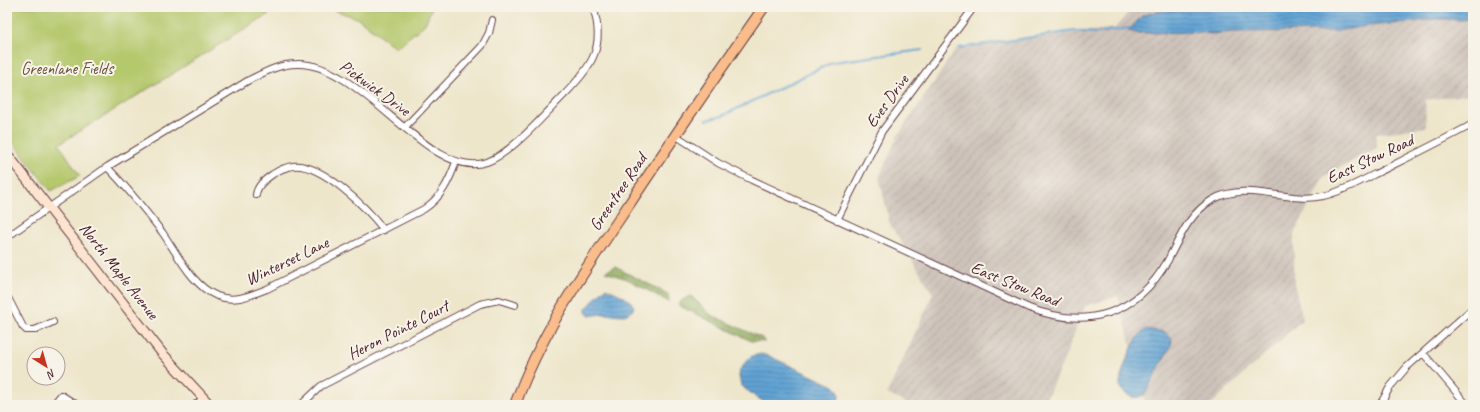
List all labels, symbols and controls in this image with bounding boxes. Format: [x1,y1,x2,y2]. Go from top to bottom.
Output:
street label: Pickwick Drive [336,55,416,121]
park label: Greenlane Fields [21,58,115,79]
street label: Eves Drive [861,69,914,132]
street label: East Stow Road [1323,128,1420,188]
street label: Greentree Road [585,147,653,235]
street label: North Maple Avenue [75,218,164,325]
street label: Winterset Lane [242,231,333,290]
street label: East Stow Road [968,257,1065,312]
street label: Heron Pointe Court [344,294,454,365]
north arrow [26,346,66,386]
text: N [43,366,59,383]

